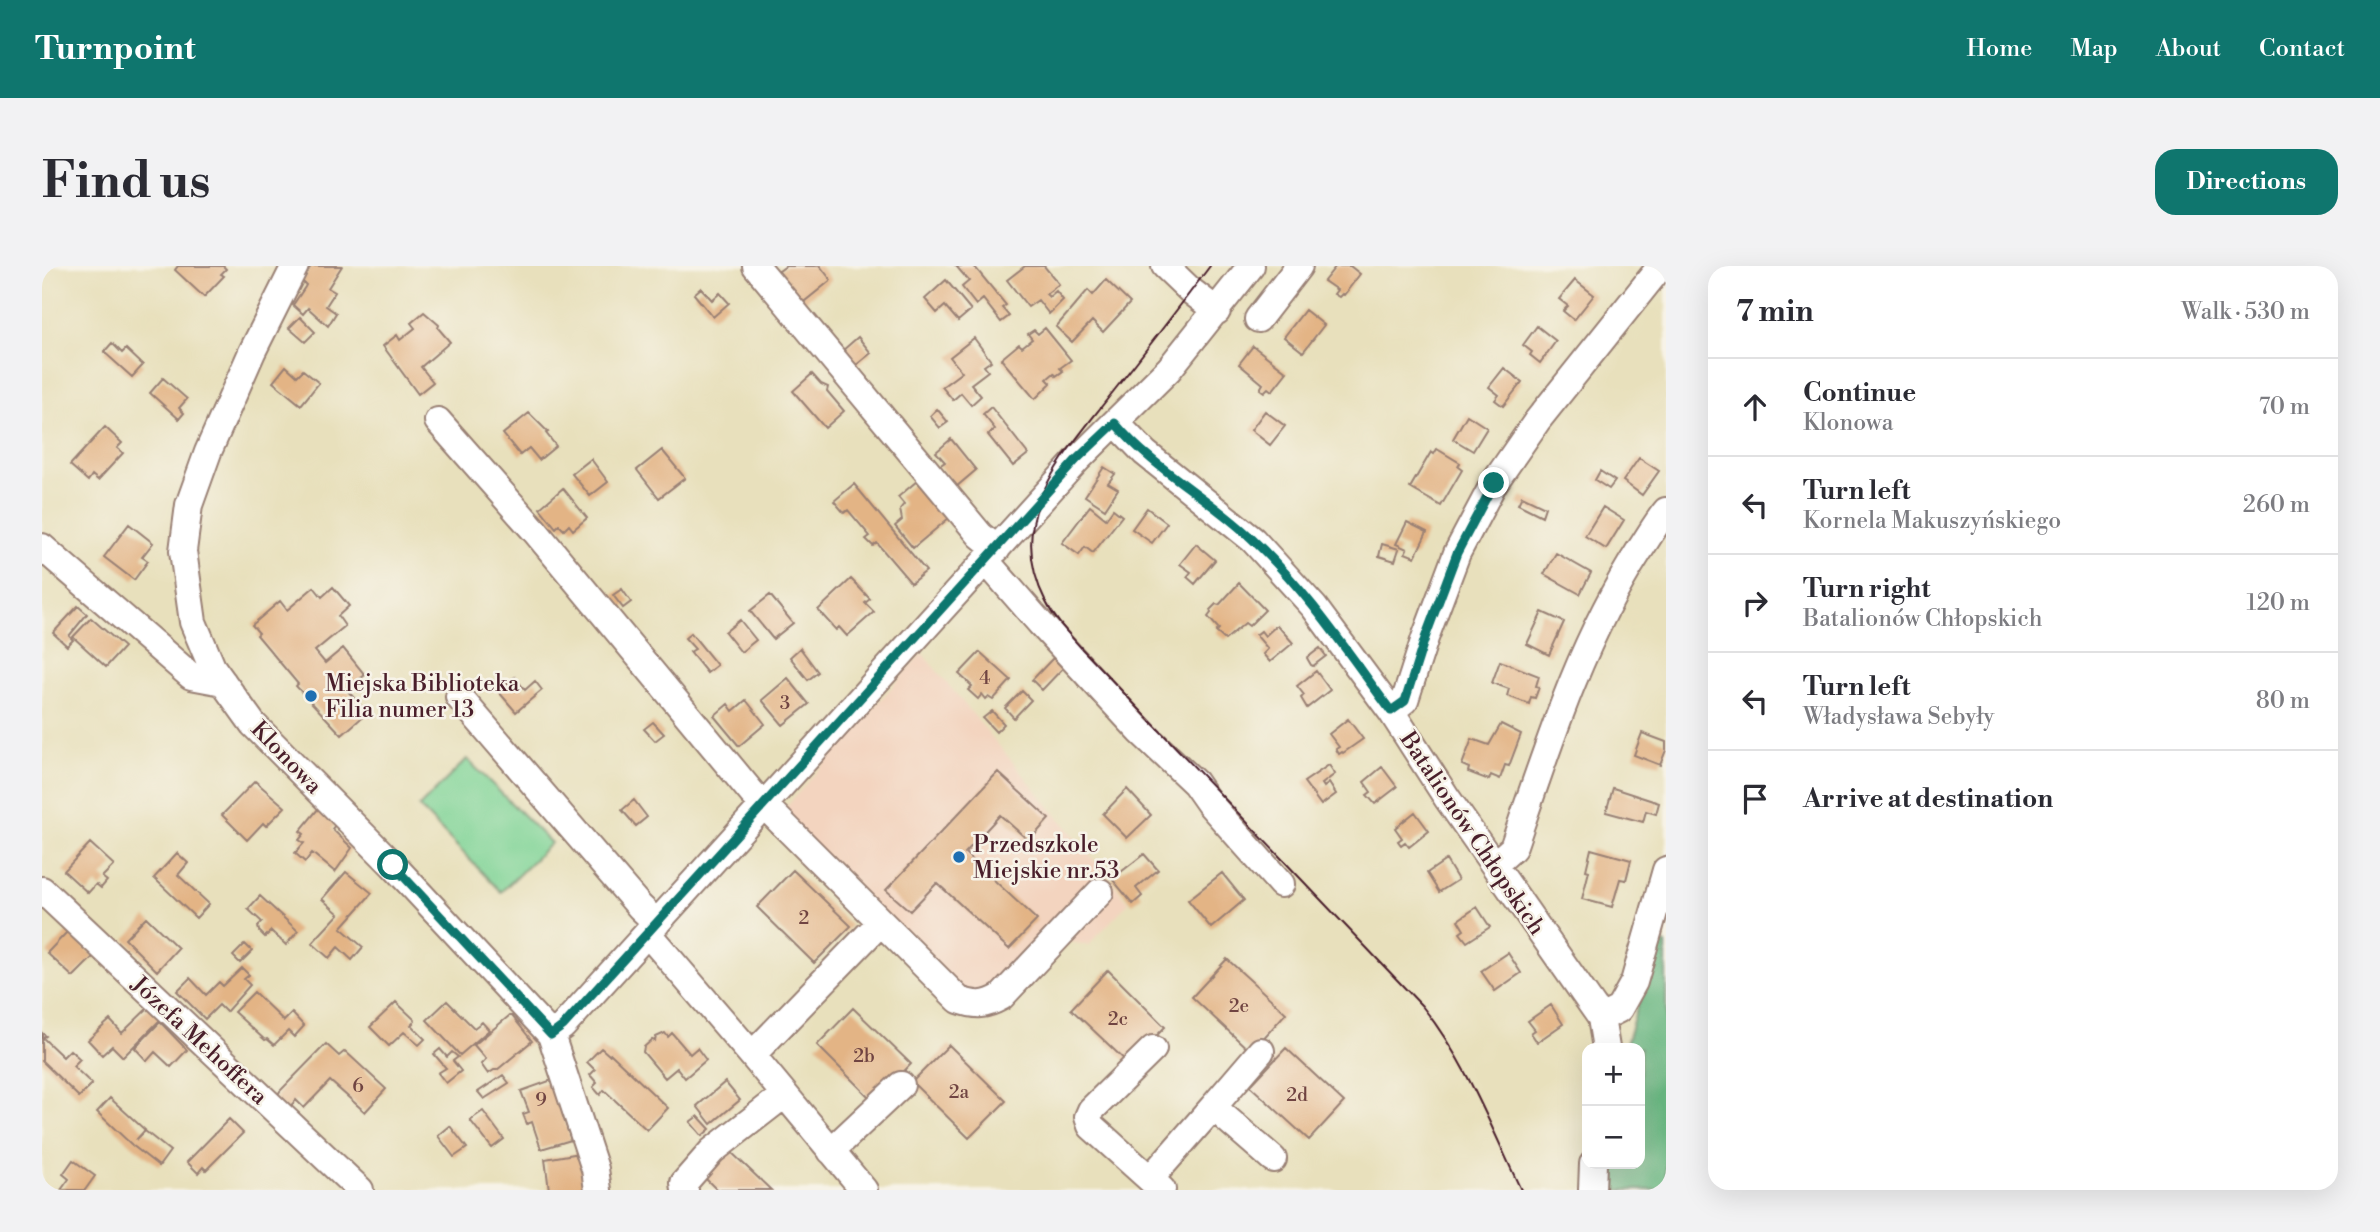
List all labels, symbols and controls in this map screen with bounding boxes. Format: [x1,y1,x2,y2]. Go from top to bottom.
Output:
text: Turnpoint [35,29,196,70]
text: Home [1967,34,2032,64]
text: Map [2070,34,2118,64]
text: About [2156,34,2221,64]
text: Contact [2259,34,2345,64]
button: Directions [2155,149,2338,215]
text: Find us [42,152,211,213]
text: 7 min [1736,293,1814,331]
text: Walk · 530 m [2181,298,2310,326]
text: Continue [1803,377,1916,409]
icon: ahead [1736,388,1774,426]
text: 70 m [2259,393,2310,421]
text: Klonowa [1803,409,1893,437]
route end [1478,467,1509,498]
text: Turn left [1803,475,1911,507]
icon: left [1736,486,1774,524]
text: 260 m [2243,491,2310,519]
text: Kornela Makuszyńskiego [1803,507,2061,535]
text: Turn right [1803,573,1931,605]
icon: right [1736,584,1774,622]
text: 120 m [2246,589,2310,617]
text: Batalionów Chłopskich [1803,605,2042,633]
house number: 4 [979,666,991,690]
place label: Miejska Biblioteka Filia numer 13 [325,670,520,724]
text: Turn left [1803,671,1911,703]
icon: left [1736,682,1774,720]
text: 80 m [2256,687,2310,715]
marker: Miejska Biblioteka Filia numer 13 [303,688,319,704]
house number: 3 [780,691,790,715]
text: Władysława Sebyły [1803,703,1994,731]
street label: Klonowa [245,715,328,800]
street label: Batalionów Chłopskich [1393,726,1551,941]
icon: arrive [1736,780,1774,818]
text: Arrive at destination [1803,783,2053,815]
place label: Przedszkole Miejskie nr.53 [973,831,1119,885]
route start [377,849,408,880]
marker: Przedszkole Miejskie nr.53 [951,849,967,865]
house number: 2 [799,906,809,930]
street label: Józefa Mehoffera [125,970,273,1111]
house number: 2e [1229,994,1249,1018]
house number: 2c [1108,1007,1128,1031]
map controls [1582,1043,1645,1169]
button: + [1582,1043,1645,1106]
house number: 2b [853,1044,875,1068]
house number: 6 [352,1074,364,1098]
house number: 2a [949,1080,970,1104]
house number: 2d [1286,1083,1308,1107]
house number: 9 [535,1088,547,1112]
button: − [1582,1106,1645,1169]

